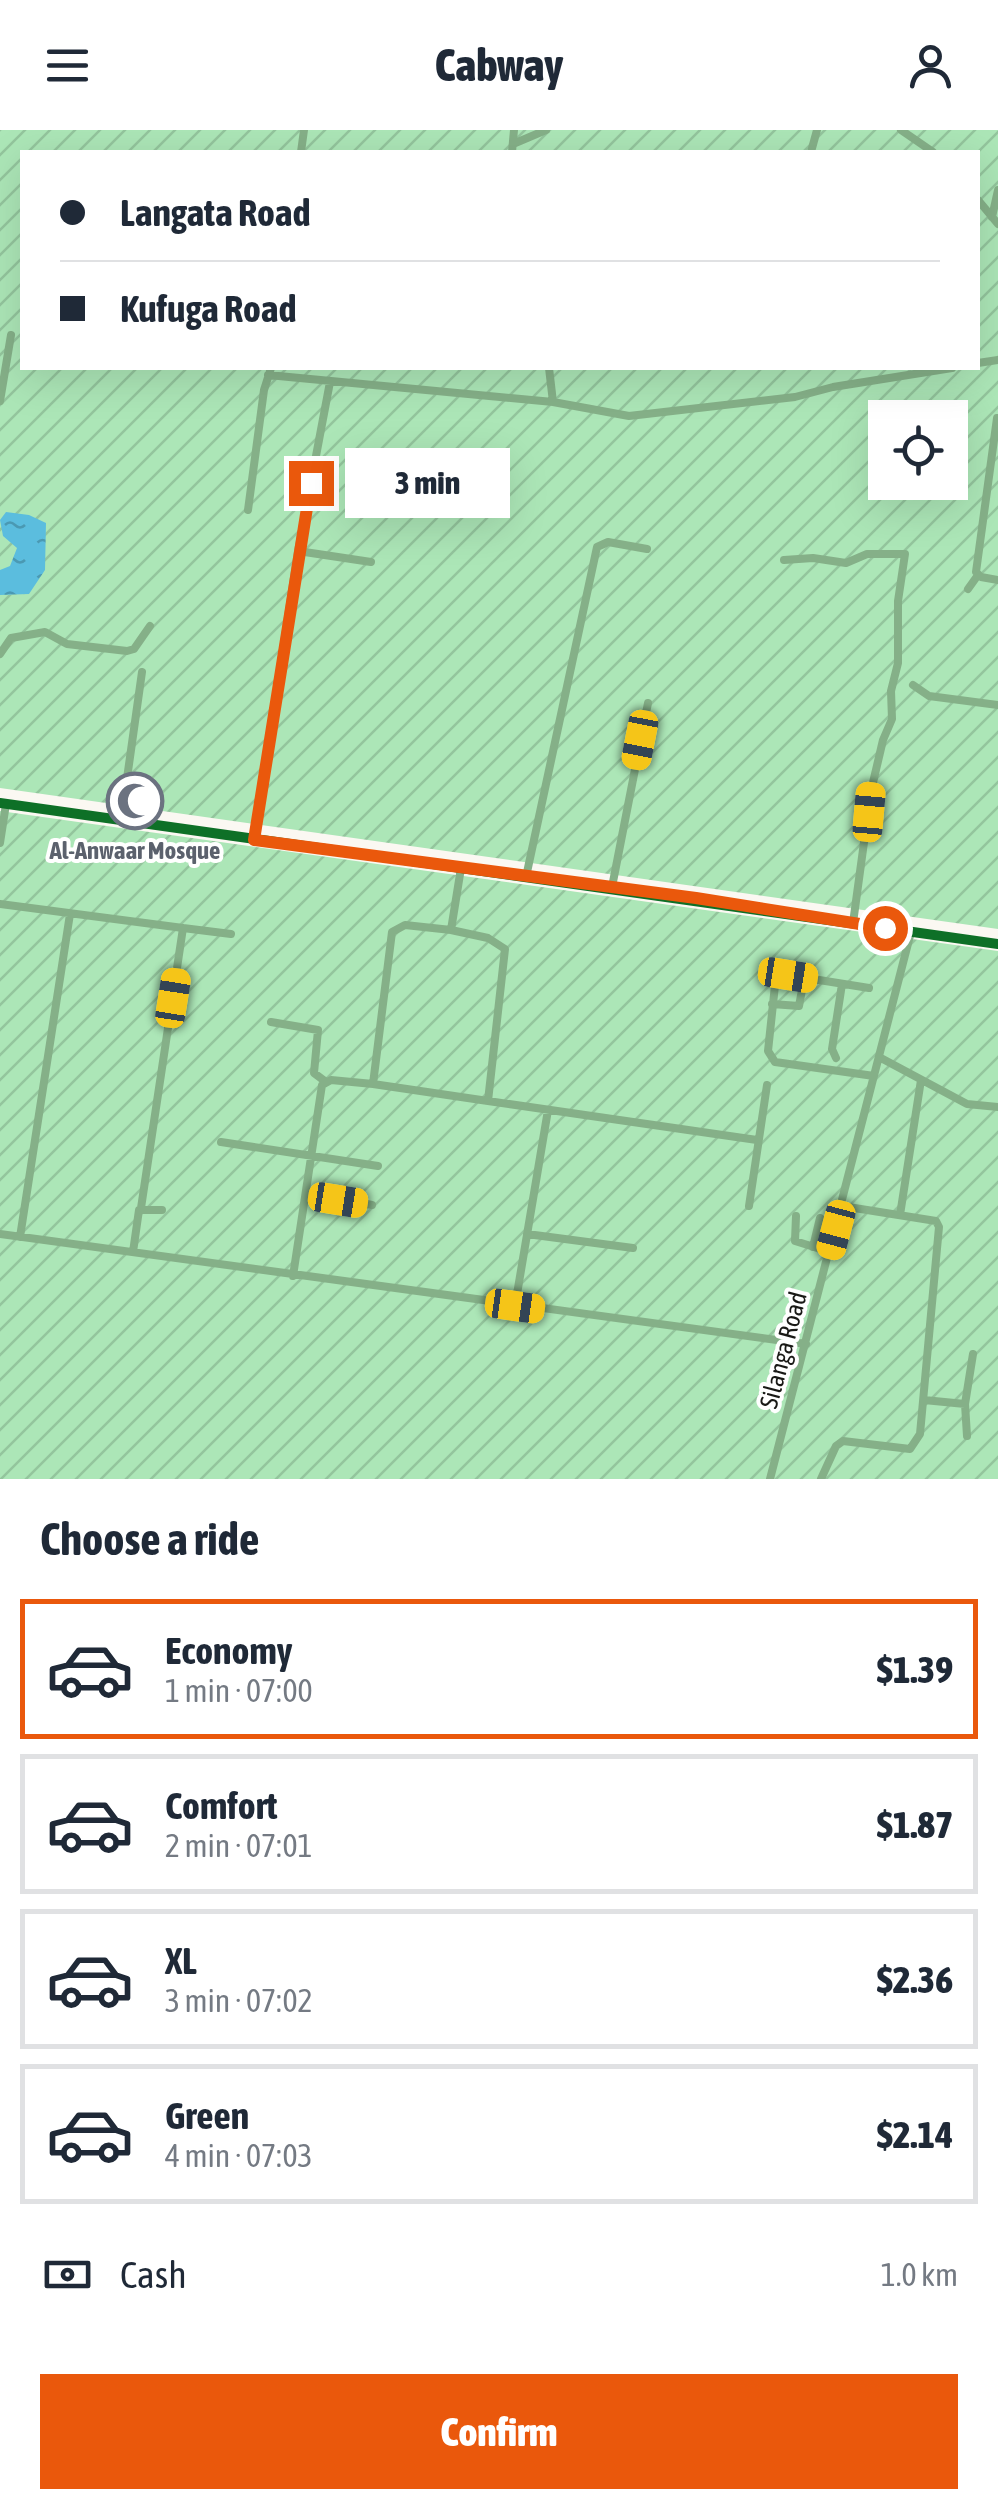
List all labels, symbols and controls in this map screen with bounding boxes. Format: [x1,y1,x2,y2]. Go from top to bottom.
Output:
icon: menu [40,38,95,93]
icon: person [903,38,958,93]
text: Cabway [435,39,563,91]
text: Langata Road [120,191,310,234]
text: Kufuga Road [120,287,296,330]
map controls [868,400,968,500]
button: locate [868,400,968,500]
callout: 3 min [346,448,511,518]
route end [289,461,334,506]
text: 3 min [395,464,460,501]
car [620,708,660,772]
mosque icon: Al-Anwaar Mosque [105,771,165,831]
car [851,781,887,843]
place label: Al-Anwaar Mosque [49,836,220,864]
route start [863,906,908,951]
car [756,955,820,995]
car [153,966,193,1030]
car [306,1180,370,1220]
car [814,1197,858,1263]
car [483,1287,547,1325]
street label: Silanga Road [754,1289,812,1411]
text: Choose a ride [40,1513,259,1565]
icon: car [45,1624,135,1714]
text: Economy [165,1629,292,1672]
text: $1.39 [877,1648,953,1691]
text: 1 min · 07:00 [165,1672,312,1709]
icon: car [45,1779,135,1869]
text: Comfort [165,1784,277,1827]
text: $1.87 [877,1803,953,1846]
text: 2 min · 07:01 [165,1827,312,1864]
icon: car [45,1934,135,2024]
text: XL [165,1939,197,1982]
text: $2.36 [877,1958,953,2001]
text: 3 min · 07:02 [165,1982,312,2019]
icon: car [45,2089,135,2179]
text: Green [165,2094,249,2137]
text: $2.14 [877,2113,953,2156]
text: 4 min · 07:03 [165,2137,312,2174]
icon: cash [40,2247,95,2302]
text: Cash [120,2253,187,2296]
text: 1.0 km [881,2256,958,2293]
button: Confirm [40,2374,958,2489]

